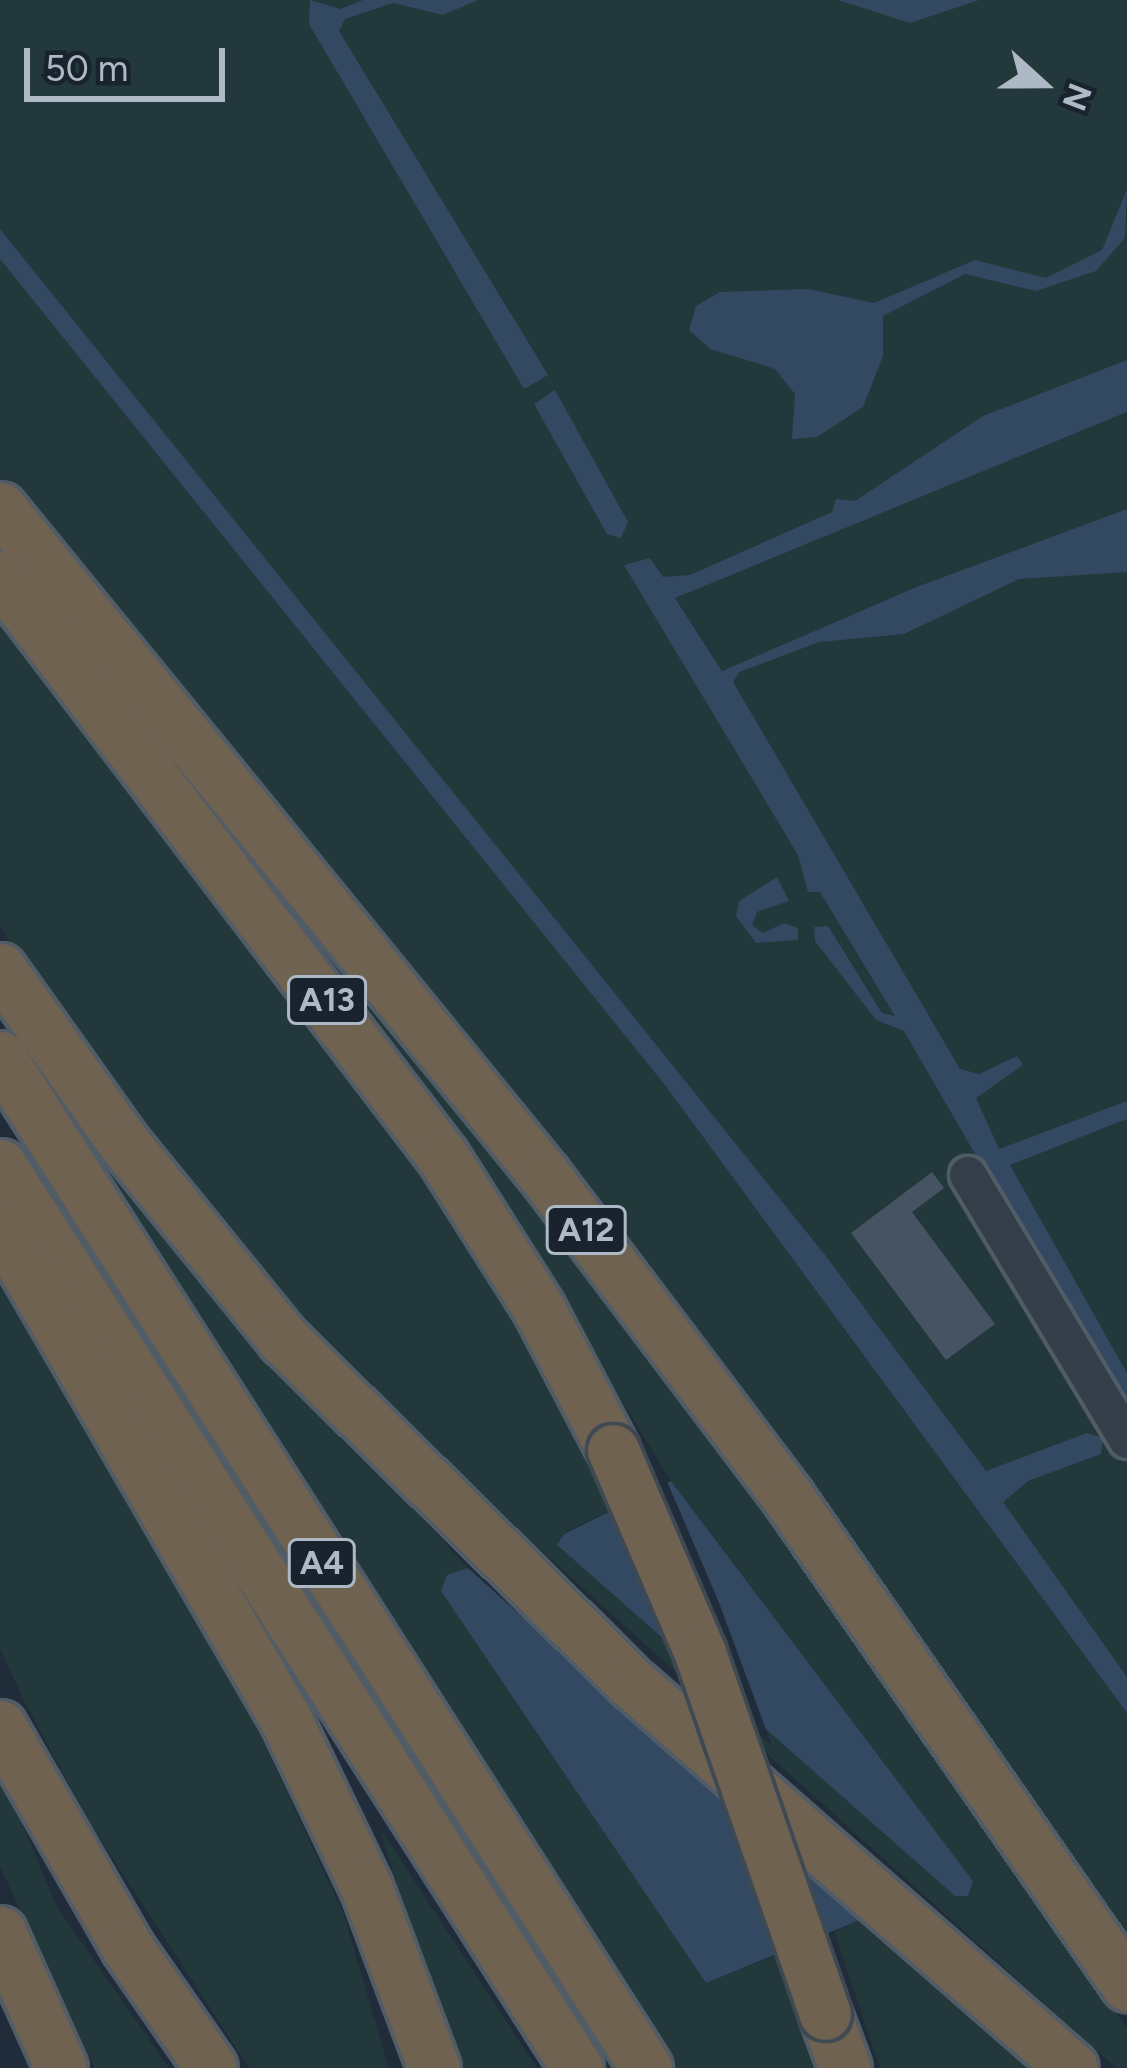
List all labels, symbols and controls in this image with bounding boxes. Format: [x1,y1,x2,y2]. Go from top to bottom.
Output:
scale bar [30,24,231,98]
north arrow [983,24,1103,144]
text: 50 m [45,47,128,90]
text: N [1054,78,1100,116]
road number: A13 [285,973,369,1027]
road number: A12 [544,1203,628,1257]
road number: A4 [286,1536,358,1590]

